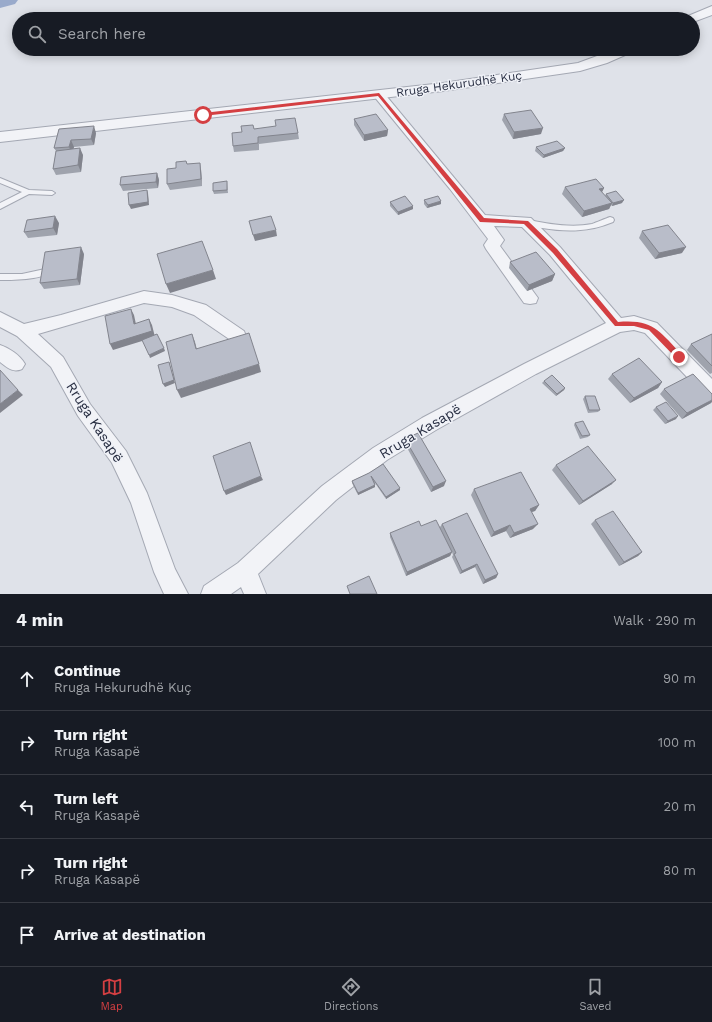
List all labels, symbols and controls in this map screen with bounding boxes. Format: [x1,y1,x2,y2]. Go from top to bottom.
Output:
search box [12,12,700,56]
icon: search [26,23,48,45]
text: Search here [58,25,146,43]
street label: Rruga Hekurudhë Kuç [395,68,523,100]
route start [194,106,212,124]
route end [670,348,688,366]
street label: Rruga Kasapë [63,379,127,465]
street label: Rruga Kasapë [376,400,464,462]
text: 4 min [16,610,63,630]
text: Walk · 290 m [613,613,696,628]
text: Continue [54,662,121,680]
icon: ahead [16,668,38,690]
text: 90 m [663,671,696,686]
text: Rruga Hekurudhë Kuç [54,680,192,695]
text: Turn right [54,726,127,744]
icon: right [16,732,38,754]
text: 100 m [658,735,696,750]
text: Rruga Kasapë [54,744,140,759]
text: Turn left [54,790,118,808]
icon: left [16,796,38,818]
text: 20 m [664,799,696,814]
text: Rruga Kasapë [54,808,140,823]
text: Turn right [54,854,127,872]
icon: right [16,860,38,882]
text: 80 m [663,863,696,878]
text: Rruga Kasapë [54,872,140,887]
icon: arrive [16,924,38,946]
text: Arrive at destination [54,926,206,944]
tab: Map [101,976,123,1013]
tab: Directions [324,976,378,1013]
tab: Saved [579,976,611,1013]

